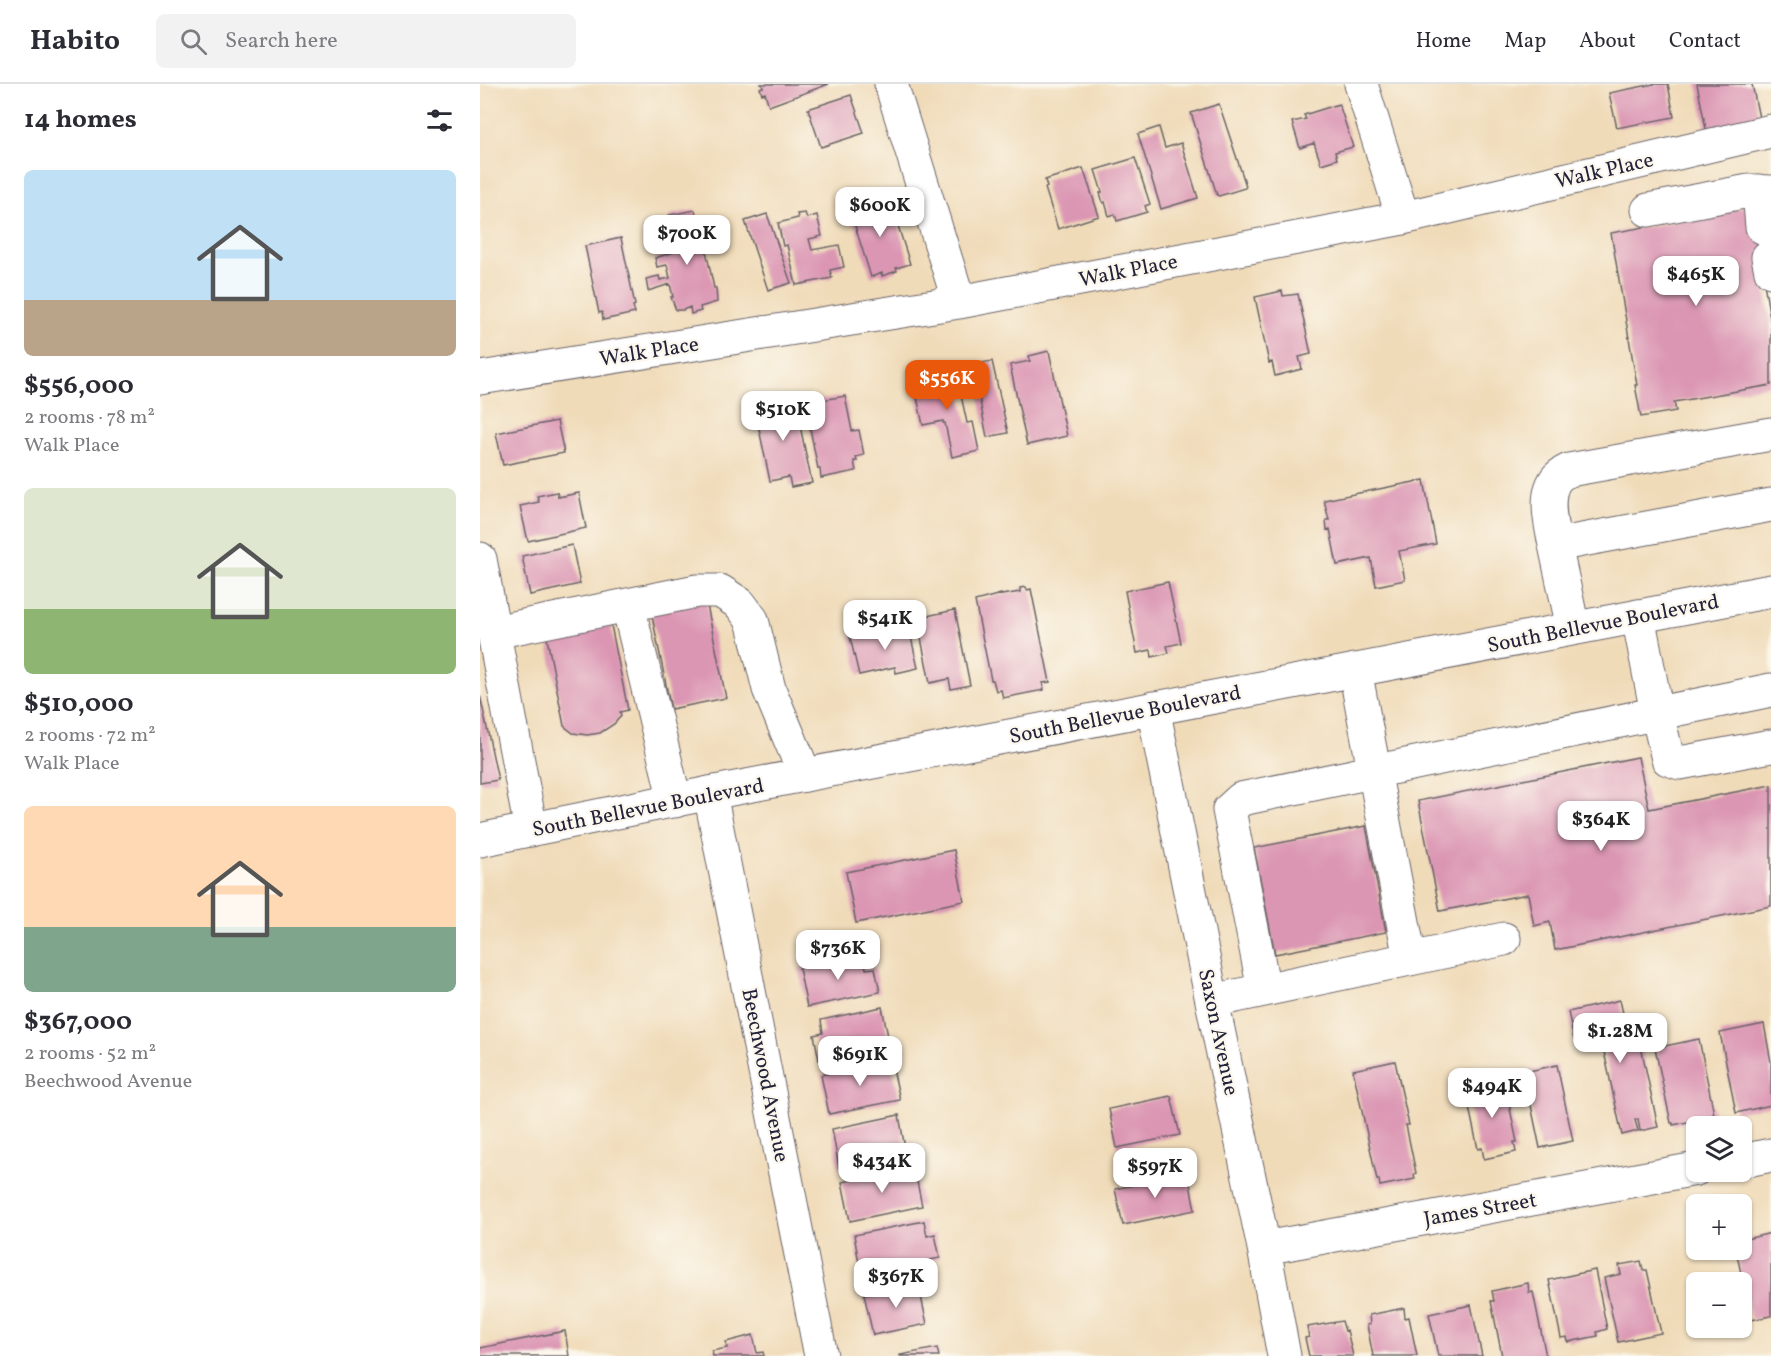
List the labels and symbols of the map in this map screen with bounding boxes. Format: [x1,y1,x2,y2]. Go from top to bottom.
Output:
street label: Walk Place [1552,146,1656,197]
pin: $600K [838,187,922,238]
pin: $700K [645,215,729,266]
street label: Walk Place [1076,248,1180,295]
pin: $465K [1654,256,1738,307]
street label: Walk Place [597,330,701,375]
pin: $556K [905,360,989,411]
pin: $510K [741,391,825,442]
street label: South Bellevue Boulevard [1485,588,1722,661]
pin: $541K [843,600,927,651]
street label: South Bellevue Boulevard [1007,679,1244,752]
street label: South Bellevue Boulevard [530,772,767,845]
pin: $364K [1559,801,1643,852]
pin: $736K [796,930,880,981]
street label: Saxon Avenue [1190,966,1245,1098]
street label: Beechwood Avenue [733,986,796,1165]
pin: $1.28M [1571,1013,1669,1064]
pin: $691K [818,1036,902,1087]
pin: $494K [1450,1068,1534,1119]
pin: $434K [840,1143,924,1194]
pin: $597K [1113,1148,1197,1199]
street label: James Street [1422,1186,1539,1235]
pin: $367K [854,1258,938,1309]

